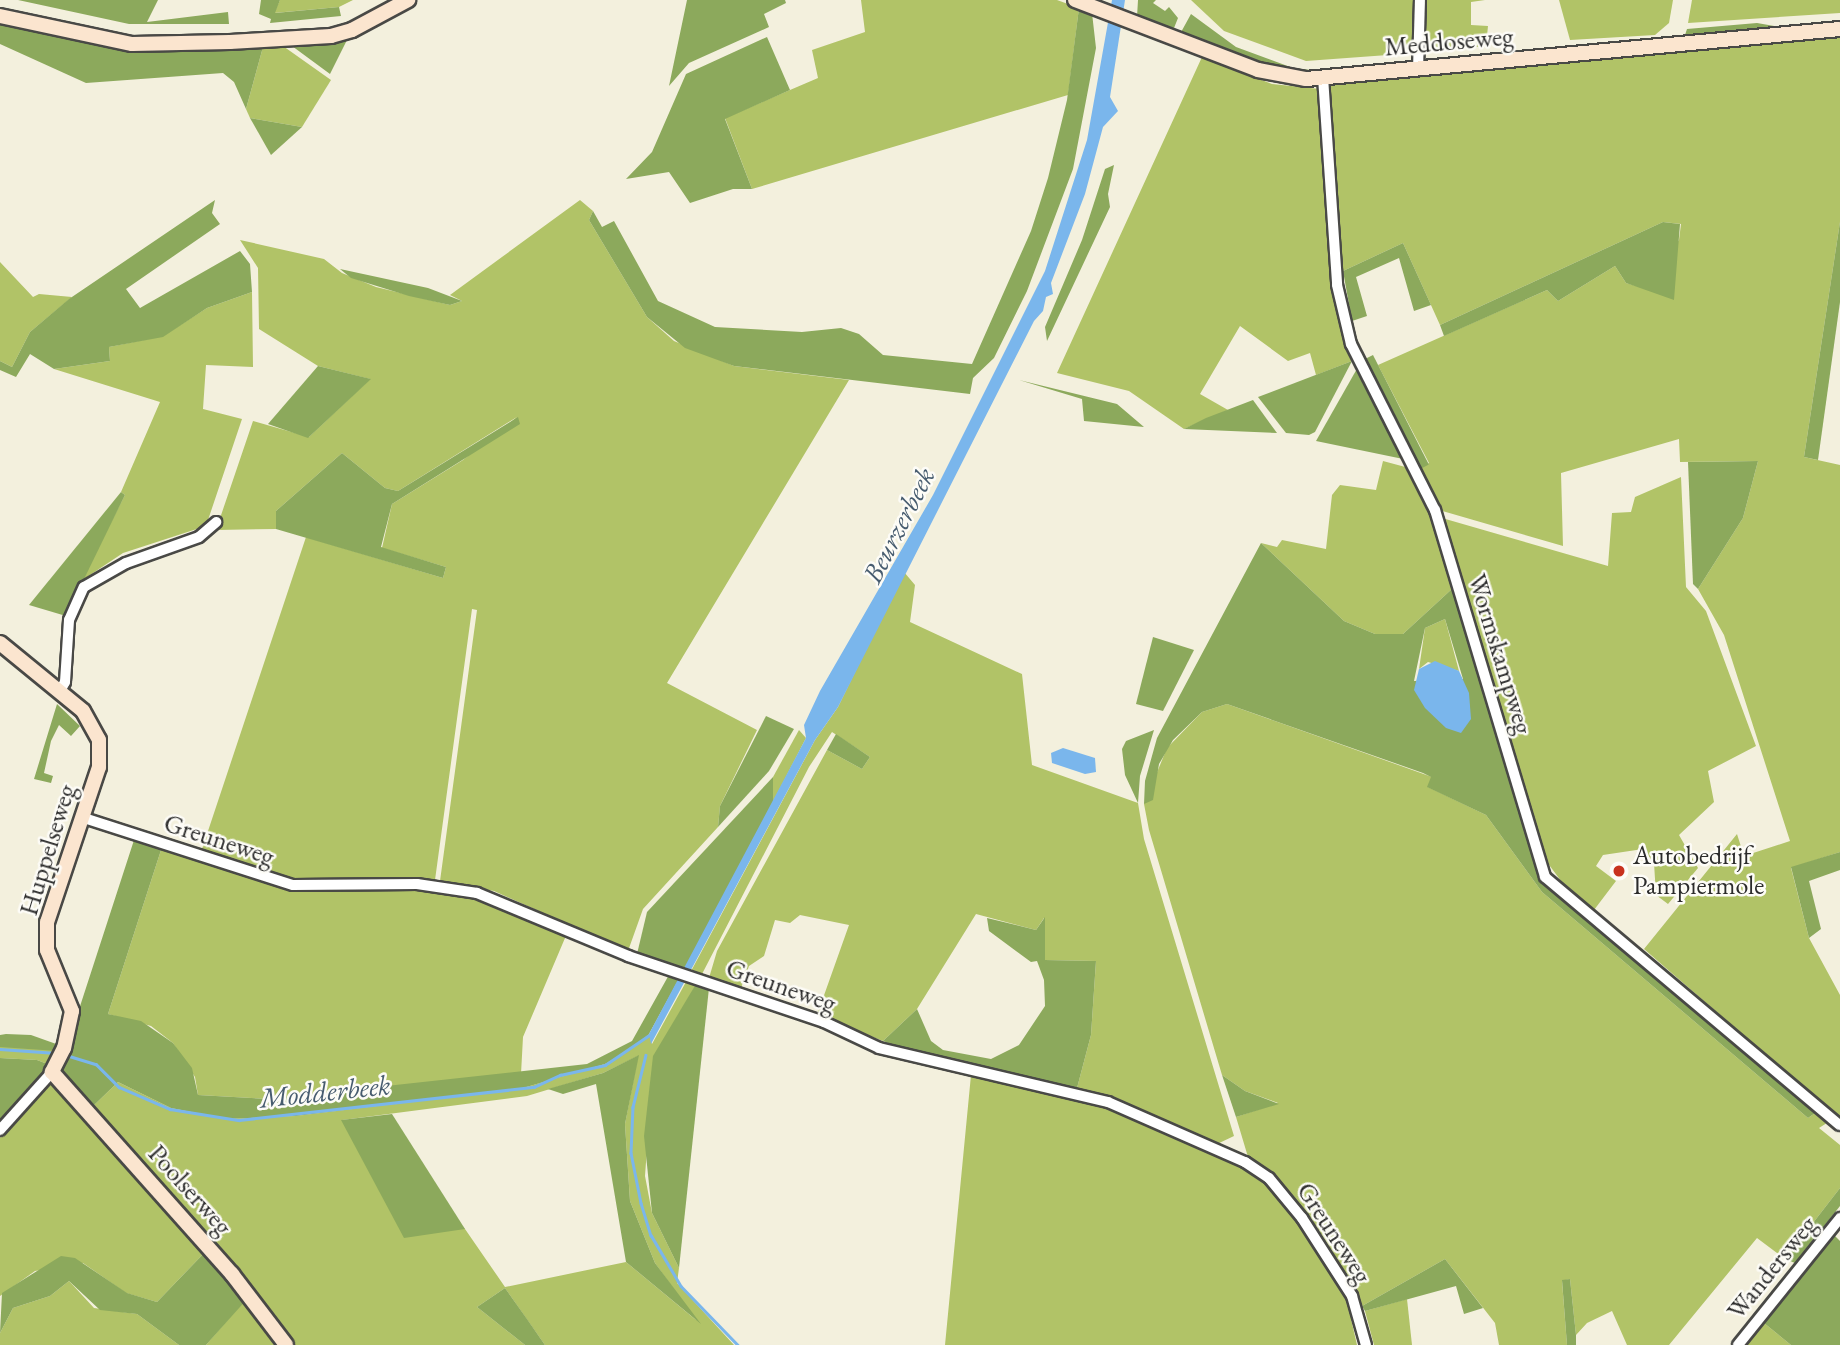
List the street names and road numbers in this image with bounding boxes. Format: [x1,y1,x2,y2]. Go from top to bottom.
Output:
street label: Meddoseweg [1383,21,1515,63]
street label: Wormskampweg [1461,570,1539,738]
street label: Huppelseweg [13,781,83,919]
street label: Greuneweg [160,808,278,872]
street label: Greuneweg [722,953,840,1019]
street label: Poolserweg [141,1139,239,1241]
street label: Greuneweg [1290,1177,1378,1289]
street label: Wandersweg [1721,1210,1823,1326]

